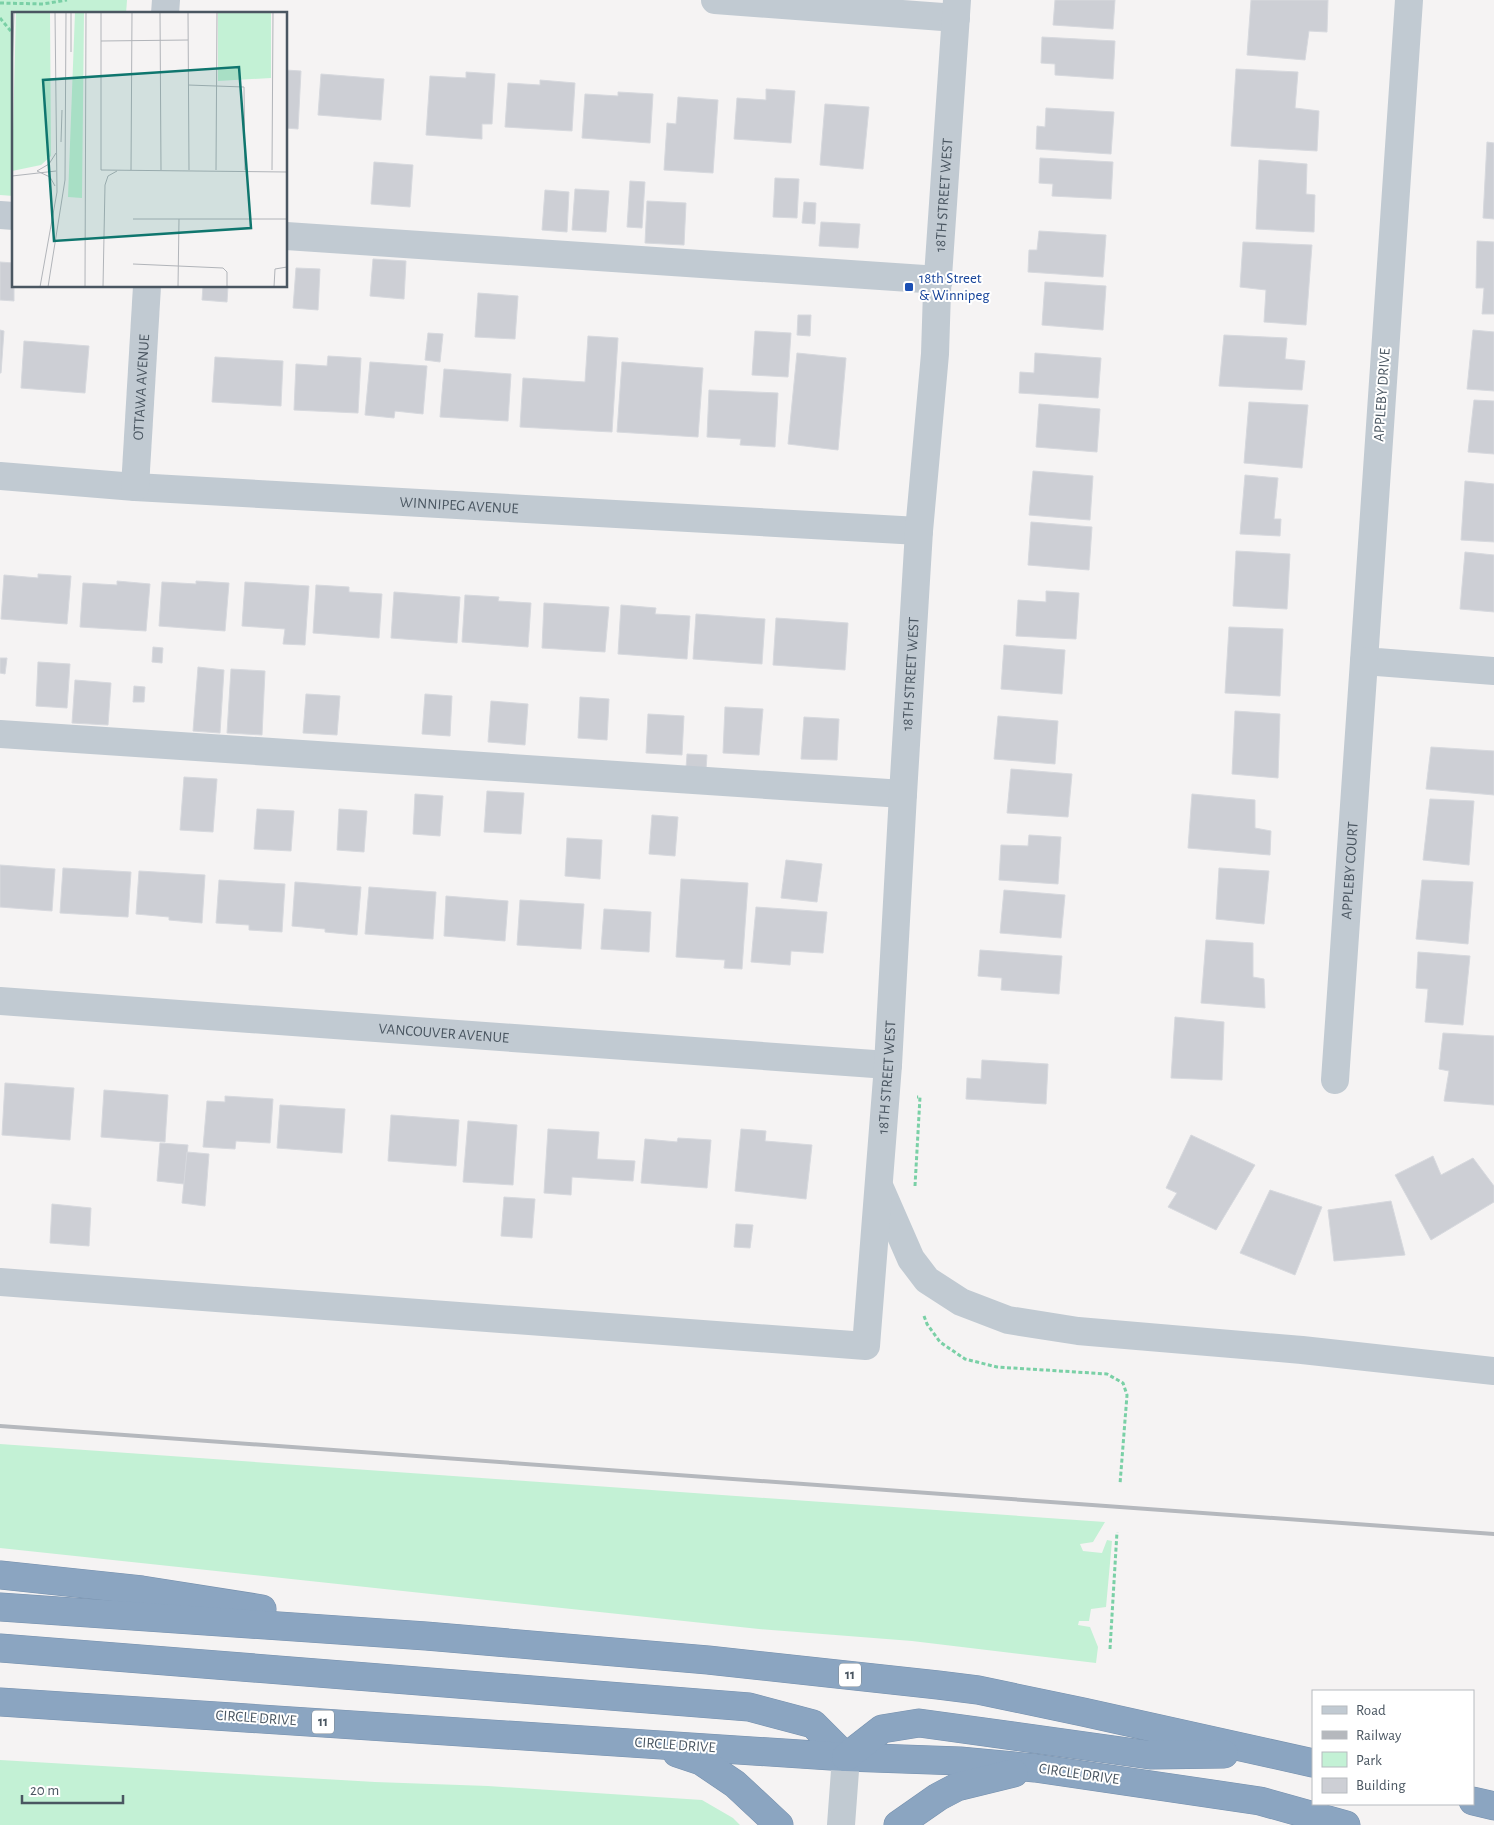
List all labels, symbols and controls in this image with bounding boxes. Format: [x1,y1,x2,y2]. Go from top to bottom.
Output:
inset map [12,12,288,288]
street label: 18TH STREET WEST [932,137,955,253]
place label: 18th Street & Winnipeg [919,271,990,303]
marker: 18th Street & Winnipeg [903,281,915,293]
street label: OTTAWA AVENUE [130,334,152,441]
street label: APPLEBY DRIVE [1371,348,1393,442]
street label: WINNIPEG AVENUE [399,494,519,516]
street label: 18TH STREET WEST [899,616,921,731]
street label: APPLEBY COURT [1339,820,1360,920]
street label: 18TH STREET WEST [875,1019,898,1135]
street label: VANCOUVER AVENUE [378,1021,510,1045]
road number: 11 [839,1664,861,1686]
legend [1312,1690,1474,1805]
text: Road [1356,1703,1386,1718]
street label: CIRCLE DRIVE [215,1708,297,1728]
road number: 11 [312,1710,334,1734]
text: Railway [1356,1728,1402,1743]
street label: CIRCLE DRIVE [634,1735,716,1755]
text: Park [1356,1753,1382,1768]
street label: CIRCLE DRIVE [1038,1761,1120,1787]
scale bar [22,1772,124,1804]
text: Building [1356,1778,1406,1793]
text: 20 m [30,1783,59,1798]

